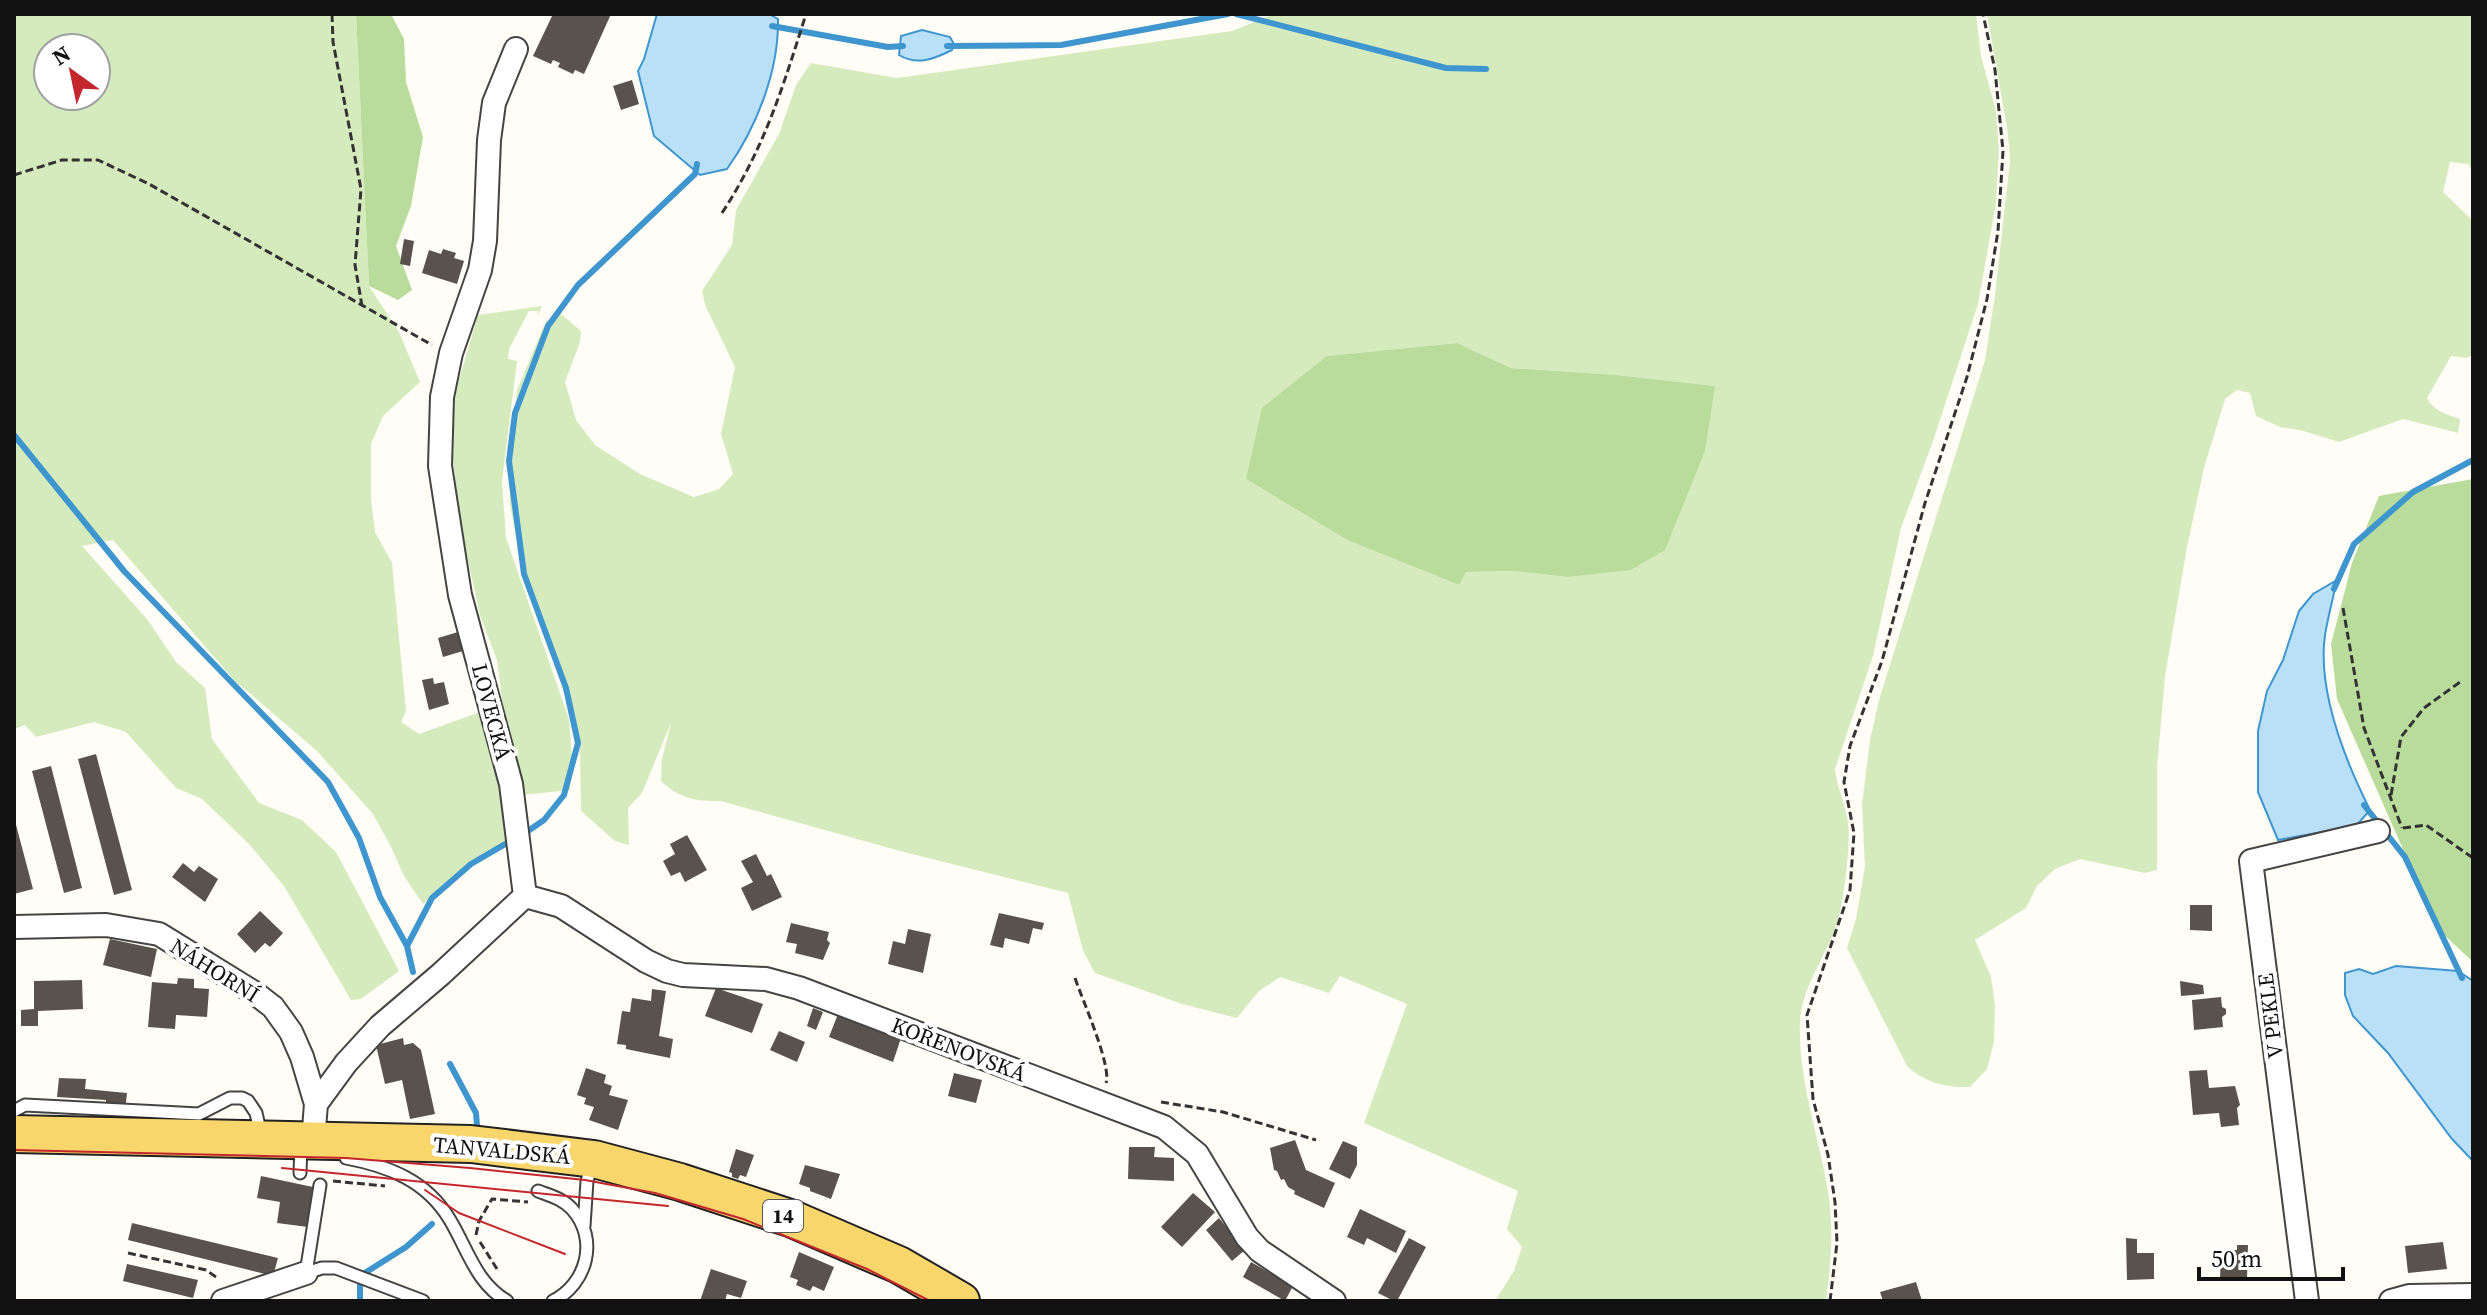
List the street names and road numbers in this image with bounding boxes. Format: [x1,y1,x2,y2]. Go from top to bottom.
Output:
street label: LOVECKÁ [465,660,519,764]
street label: NÁHORNÍ [165,931,265,1009]
street label: V PEKLE [2250,972,2290,1060]
street label: KOŘENOVSKÁ [887,1010,1031,1089]
street label: TANVALDSKÁ [432,1129,572,1171]
road number: 14 [763,1200,803,1232]

